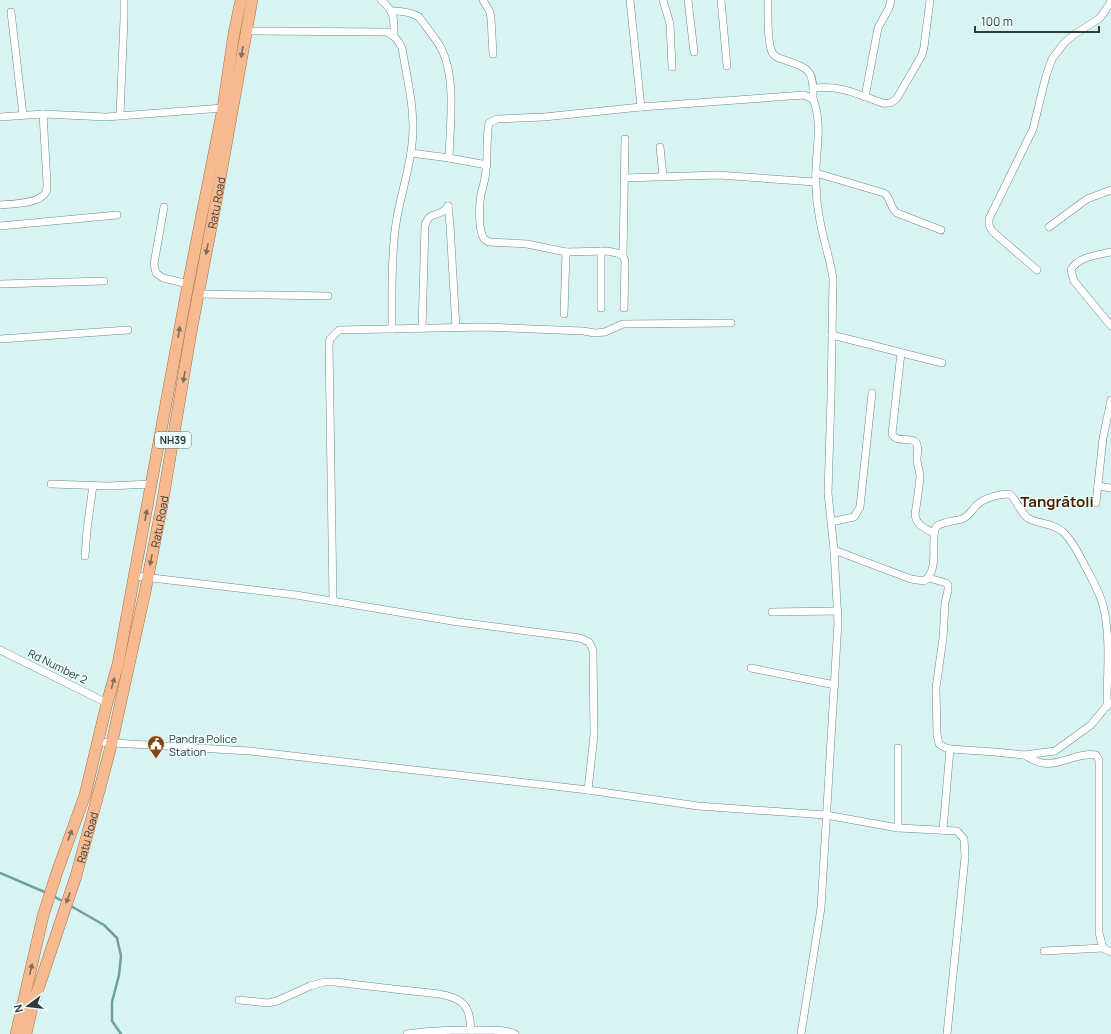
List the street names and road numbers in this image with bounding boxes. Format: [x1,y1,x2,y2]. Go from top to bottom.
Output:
street label: Ratu Road [204,176,228,230]
road number: NH39 [155,432,191,448]
street label: Ratu Road [146,495,171,549]
street label: Rd Number 2 [26,645,90,687]
street label: Ratu Road [72,810,101,864]

